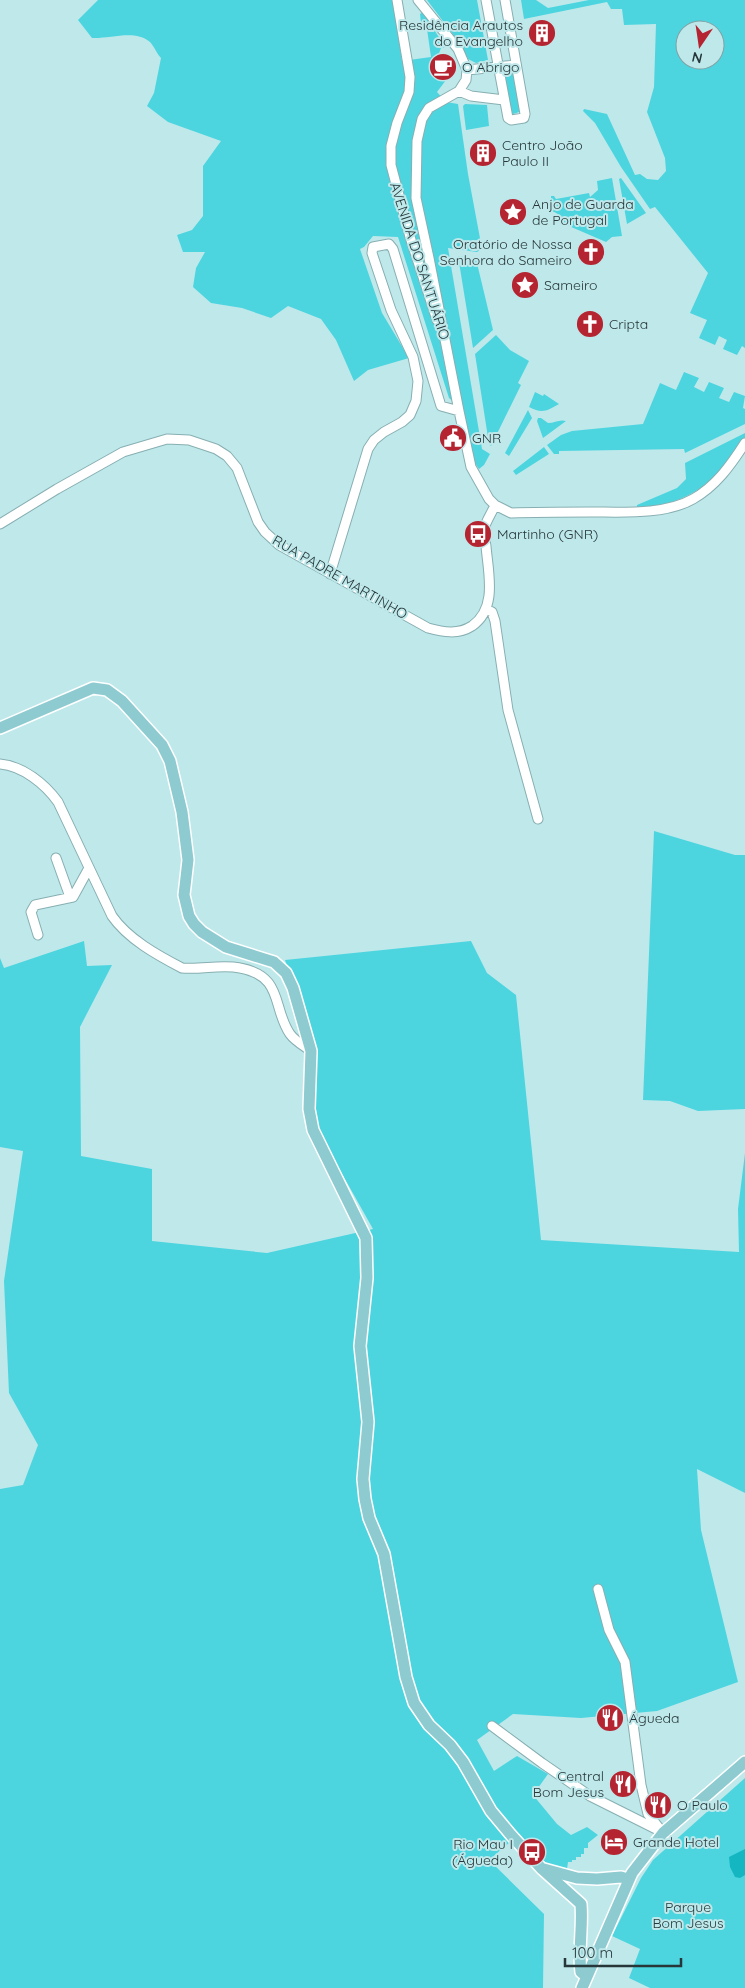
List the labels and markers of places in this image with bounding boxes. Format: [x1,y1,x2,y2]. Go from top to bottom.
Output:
place label: Residência Arautos do Evangelho [399,16,523,50]
building icon: Residência Arautos do Evangelho [527,18,557,48]
cafe icon: O Abrigo [428,52,458,82]
place label: O Abrigo [462,58,519,76]
place label: Centro João Paulo II [502,136,583,170]
building icon: Centro João Paulo II [468,138,498,168]
place label: Anjo de Guarda de Portugal [532,195,634,229]
place icon: Anjo de Guarda de Portugal [498,197,528,227]
place label: Oratório de Nossa Senhora do Sameiro [440,235,572,269]
church icon: Oratório de Nossa Senhora do Sameiro [576,237,606,267]
place icon: Sameiro [510,270,540,300]
place label: Sameiro [544,276,598,294]
church icon: Cripta [575,309,605,339]
place label: Cripta [609,315,648,333]
public building icon: GNR [438,423,468,453]
place label: GNR [472,429,501,447]
bus stop icon: Martinho (GNR) [463,519,493,549]
place label: Martinho (GNR) [497,525,598,543]
restaurant icon: Águeda [595,1703,625,1733]
place label: Águeda [629,1709,680,1727]
place label: Central Bom Jesus [533,1767,604,1801]
restaurant icon: Central Bom Jesus [608,1769,638,1799]
restaurant icon: O Paulo [643,1790,673,1820]
place label: O Paulo [677,1796,728,1814]
hotel icon: Grande Hotel [599,1827,629,1857]
place label: Grande Hotel [633,1833,719,1851]
place label: Rio Mau I (Águeda) [452,1835,513,1869]
bus stop icon: Rio Mau I (Águeda) [517,1837,547,1867]

